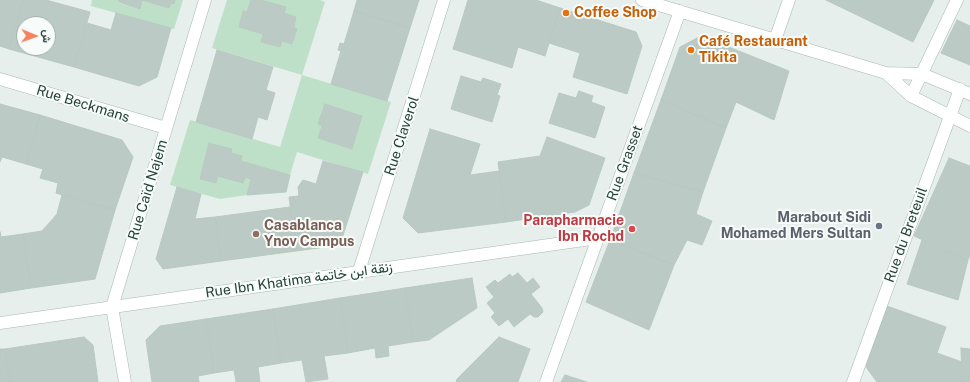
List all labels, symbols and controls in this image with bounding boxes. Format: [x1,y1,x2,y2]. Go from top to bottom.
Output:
place label: Coffee Shop [574,5,657,21]
marker: Coffee Shop [561,8,571,18]
north arrow [16,16,56,56]
text: ش [41,29,53,43]
place label: Café Restaurant Tikita [699,34,808,66]
marker: Café Restaurant Tikita [686,45,696,55]
street label: Rue Beckmans [34,82,132,126]
street label: Rue Claverol [381,94,423,178]
street label: Rue Grasset [604,123,646,203]
street label: Rue Caïd Najem [125,138,171,242]
street label: Rue du Breteuil [881,185,931,285]
place label: Marabout Sidi Mohamed Mers Sultan [721,210,871,242]
place label: Parapharmacie Ibn Rochd [523,213,624,246]
place label: Casablanca Ynov Campus [264,218,354,250]
marker: Marabout Sidi Mohamed Mers Sultan [874,221,884,231]
marker: Parapharmacie Ibn Rochd [627,224,637,234]
marker: Casablanca Ynov Campus [251,229,261,239]
street label: Rue Ibn Khatima زنقة ابن خاتمة [204,259,394,301]

